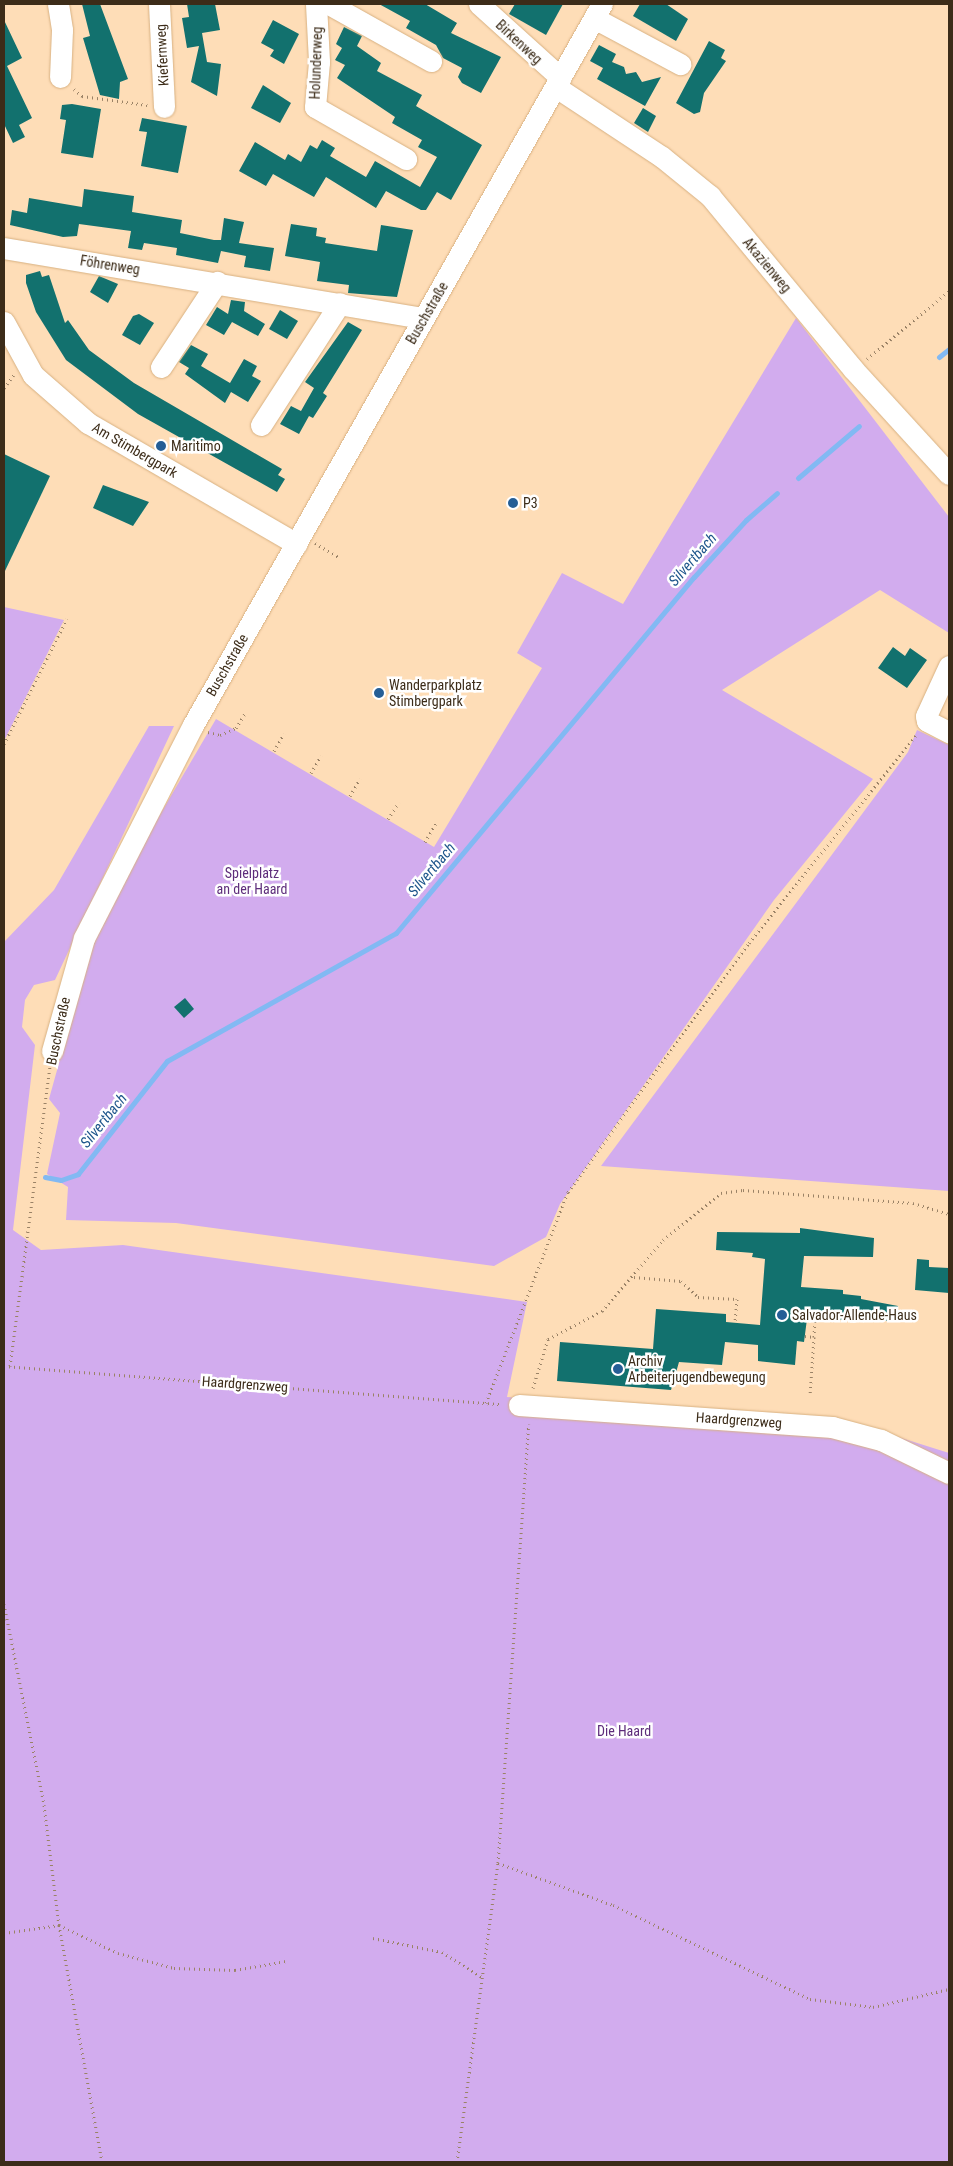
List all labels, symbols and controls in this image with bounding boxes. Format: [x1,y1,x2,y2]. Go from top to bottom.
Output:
street label: Birkenweg [492,16,546,68]
street label: Kiefernweg [152,24,172,86]
street label: Holunderweg [306,26,326,100]
street label: Akazienweg [739,234,795,296]
street label: Föhrenweg [79,252,141,278]
street label: Buschstraße [402,279,452,347]
street label: Am Stimbergpark [89,419,181,481]
place label: Maritimo [171,438,221,454]
marker: Maritimo [155,440,167,452]
place label: P3 [523,495,538,511]
marker: P3 [507,497,519,509]
water label: Silvertbach [665,530,721,590]
street label: Buschstraße [202,631,252,699]
place label: Wanderparkplatz Stimbergpark [389,677,482,710]
marker: Wanderparkplatz Stimbergpark [373,687,385,699]
water label: Silvertbach [404,840,460,900]
park label: Spielplatz an der Haard [217,865,287,898]
street label: Buschstraße [43,995,73,1067]
water label: Silvertbach [77,1090,131,1152]
place label: Salvador-Allende-Haus [792,1307,917,1323]
marker: Salvador-Allende-Haus [776,1309,788,1321]
place label: Archiv Arbeiterjugendbewegung [628,1353,766,1385]
marker: Archiv Arbeiterjugendbewegung [612,1363,624,1375]
street label: Haardgrenzweg [201,1373,289,1395]
street label: Haardgrenzweg [695,1409,783,1431]
park label: Die Haard [597,1723,651,1739]

